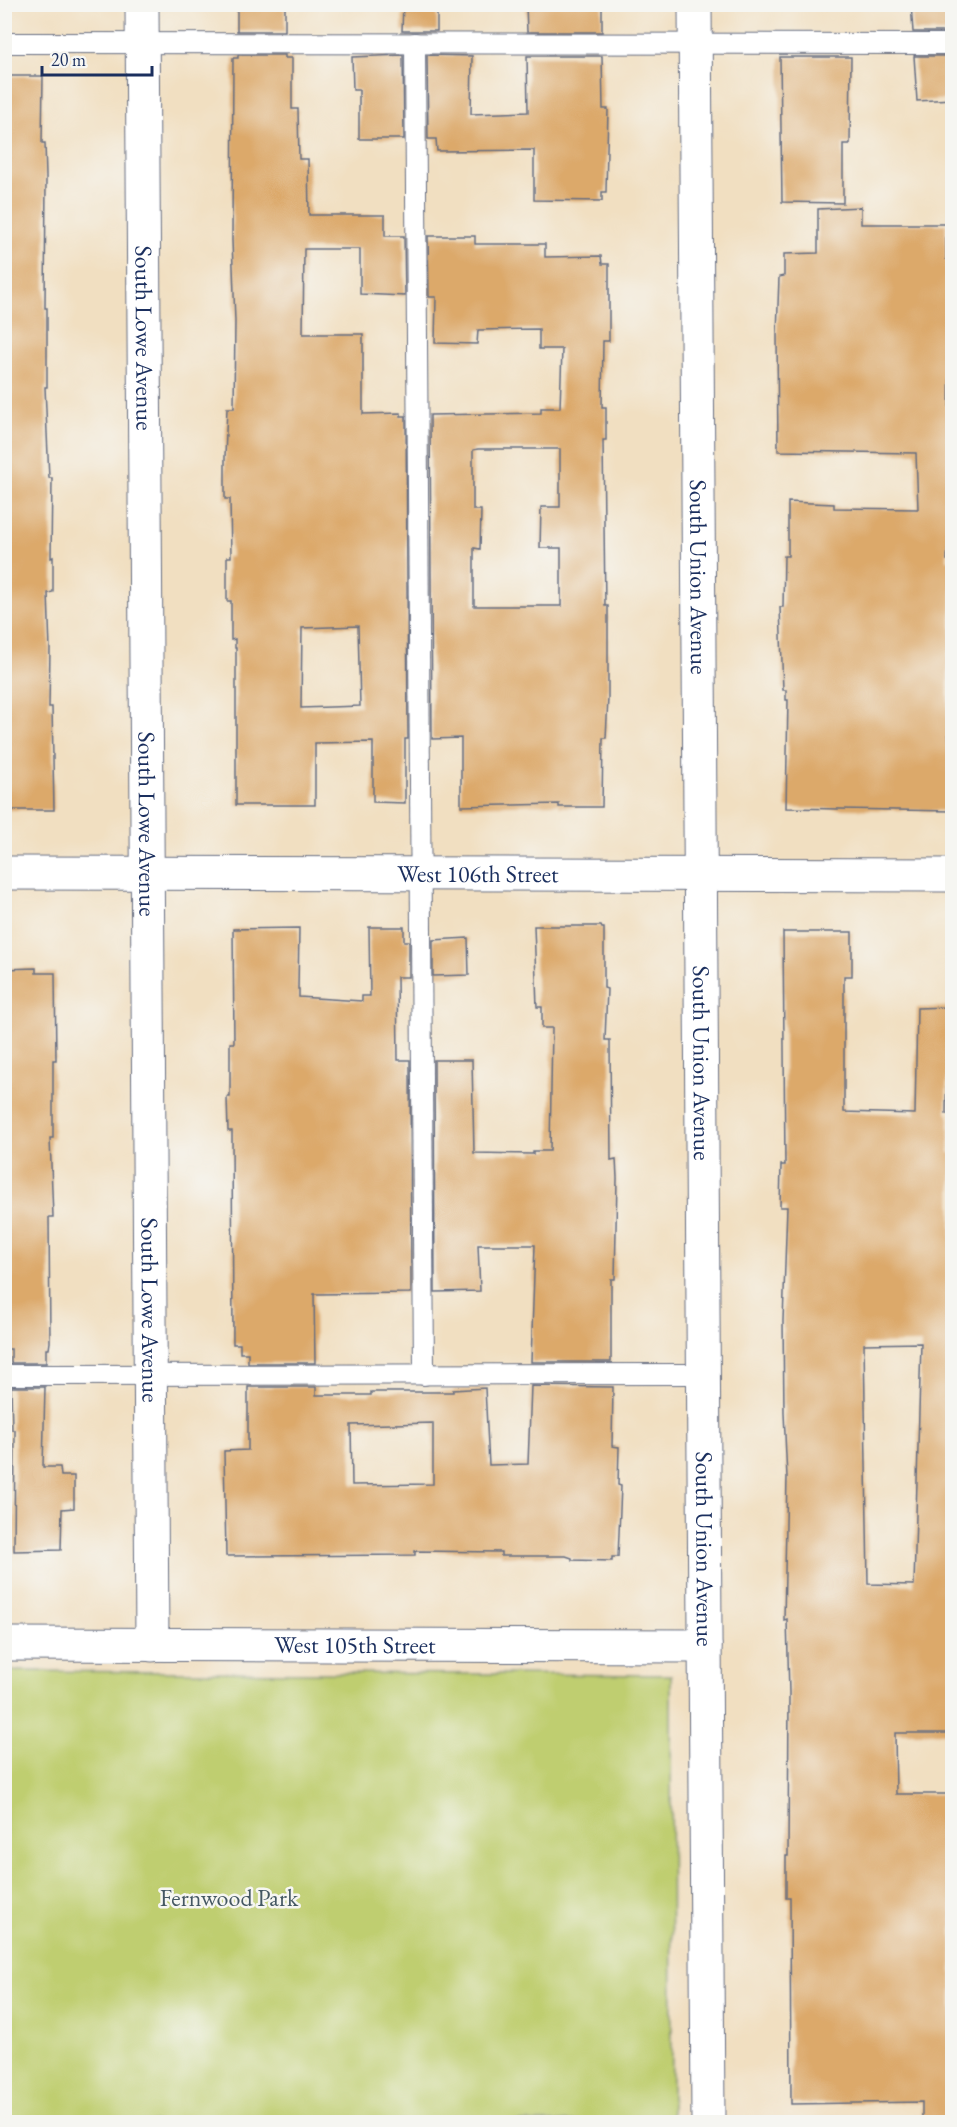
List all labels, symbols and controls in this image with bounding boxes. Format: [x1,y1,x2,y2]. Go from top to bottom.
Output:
scale bar [42,39,152,77]
text: 20 m [51,48,86,71]
street label: South Lowe Avenue [128,245,161,431]
street label: South Union Avenue [683,479,715,675]
street label: South Lowe Avenue [131,731,164,917]
street label: West 106th Street [397,858,559,889]
street label: South Union Avenue [686,965,718,1161]
street label: South Lowe Avenue [134,1217,167,1403]
street label: South Union Avenue [689,1451,721,1647]
street label: West 105th Street [274,1629,436,1660]
park label: Fernwood Park [160,1882,299,1913]

